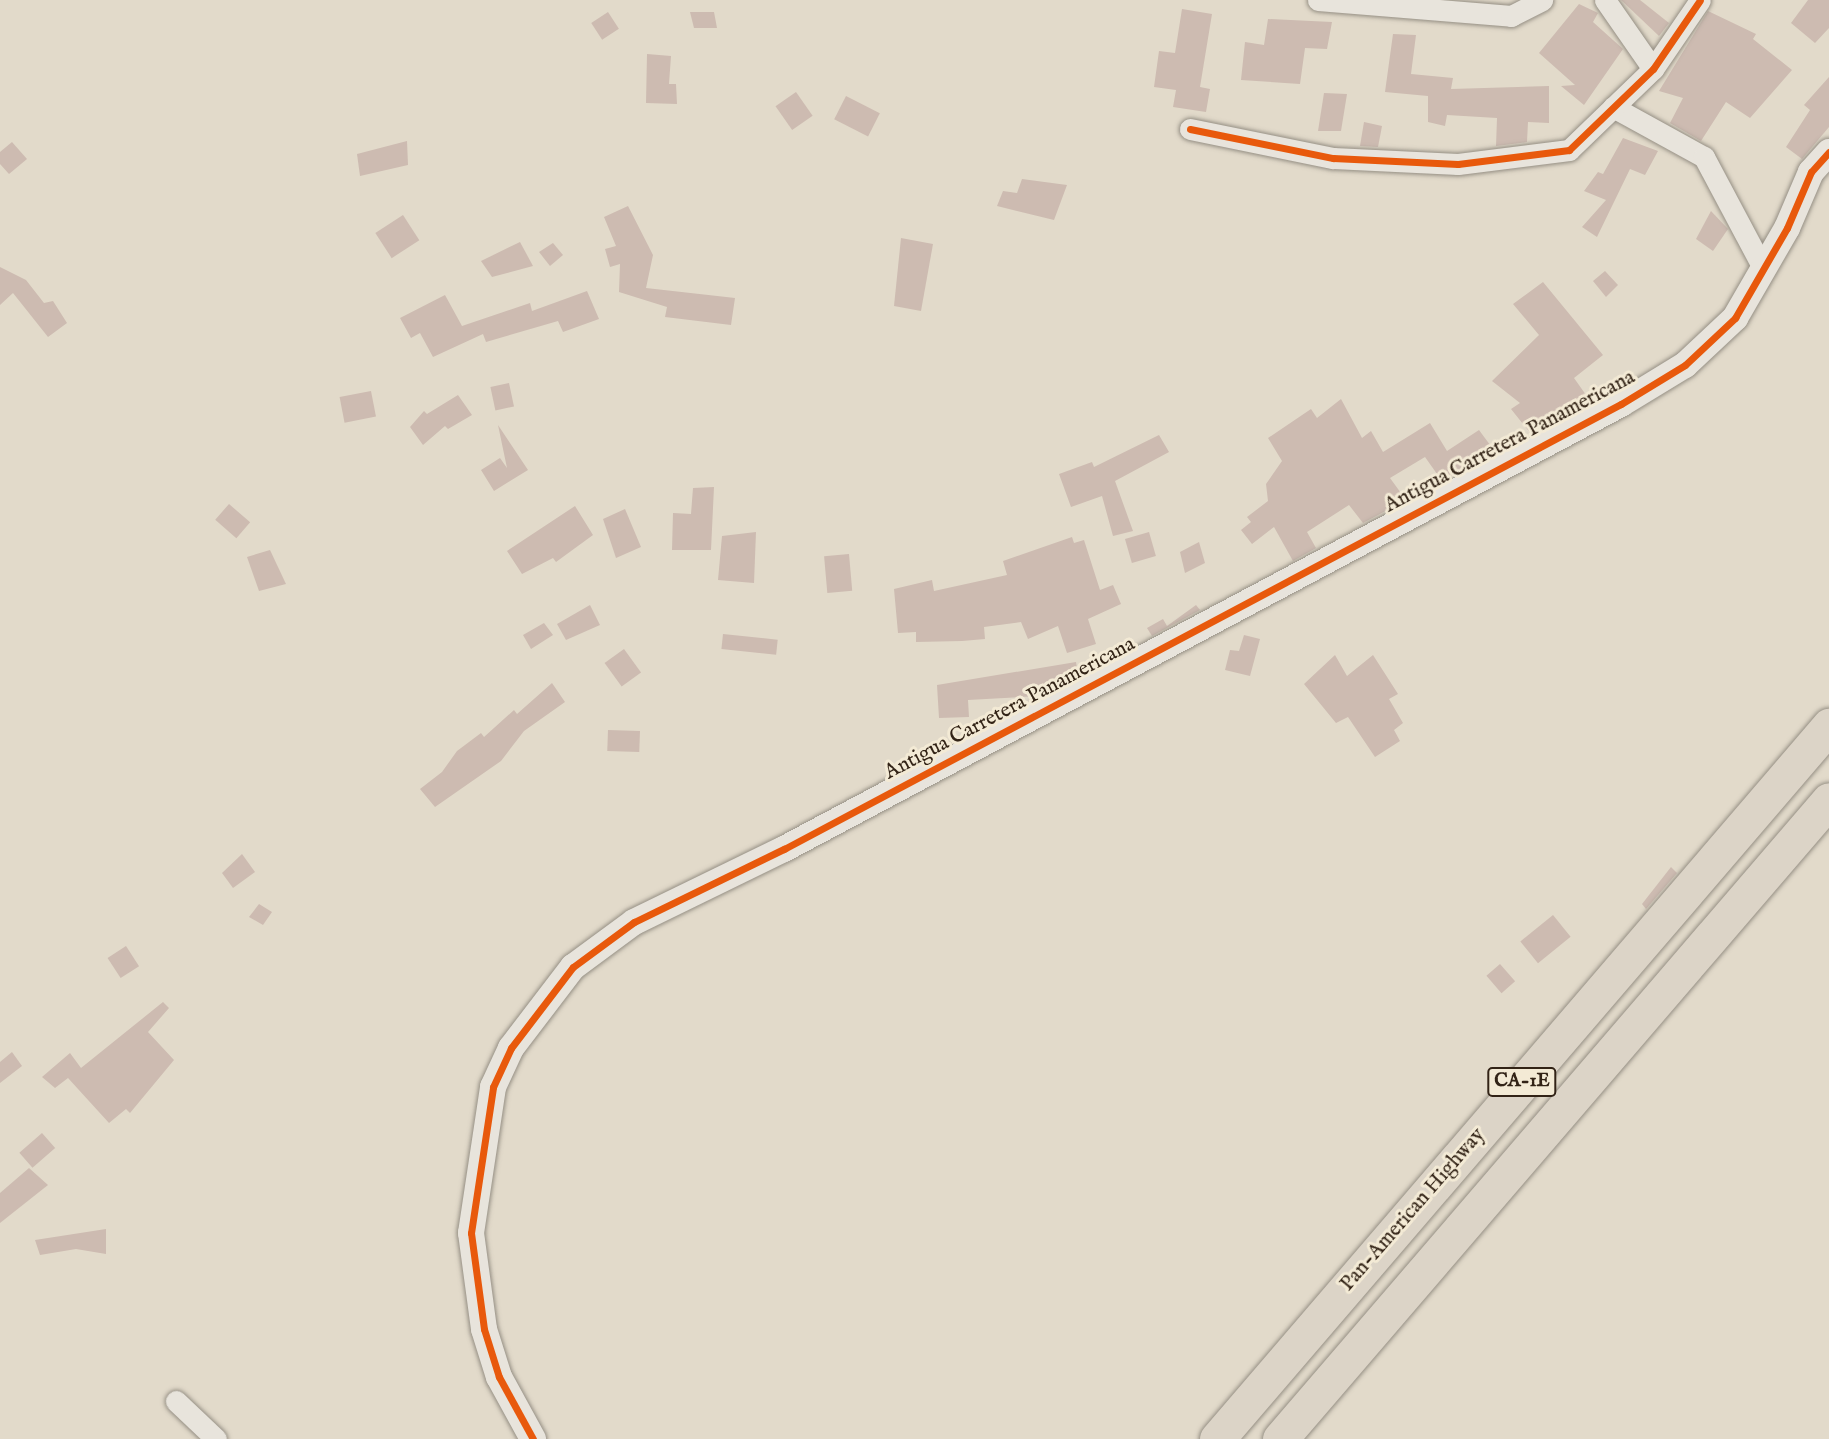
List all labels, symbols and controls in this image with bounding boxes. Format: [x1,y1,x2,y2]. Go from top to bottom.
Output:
street label: Antigua Carretera Panamericana [1380,365,1640,519]
street label: Antigua Carretera Panamericana [880,632,1140,786]
road number: CA-1E [1487,1066,1557,1098]
street label: Pan-American Highway [1335,1123,1491,1297]

